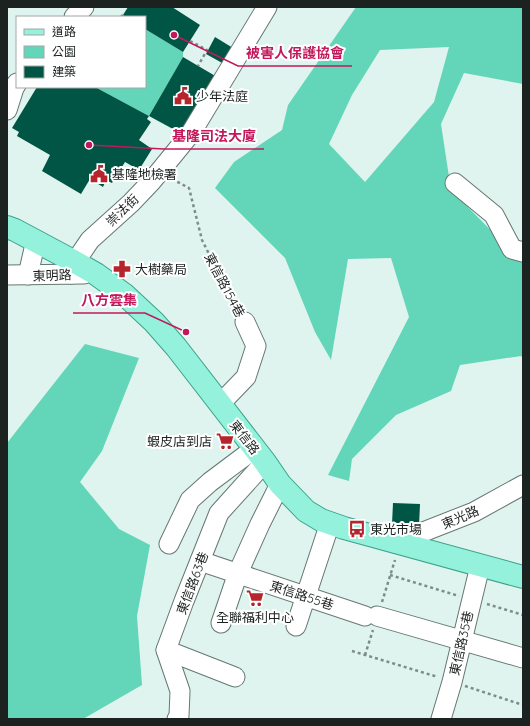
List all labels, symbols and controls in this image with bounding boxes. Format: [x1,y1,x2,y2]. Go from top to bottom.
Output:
legend [16,16,146,88]
text: 道路 [52,24,76,39]
callout: 被害人保護協會 [238,40,352,66]
text: 公園 [52,44,76,59]
text: 被害人保護協會 [246,44,344,62]
text: 建築 [52,64,76,79]
public building icon: 少年法庭 [173,86,193,106]
place label: 少年法庭 [196,88,248,104]
callout: 基隆司法大廈 [164,123,264,149]
text: 基隆司法大廈 [172,127,256,145]
public building icon: 基隆地檢署 [89,164,109,184]
place label: 基隆地檢署 [112,166,177,182]
street label: 崇法街 [102,191,142,229]
street label: 東信路154巷 [201,250,249,320]
pharmacy icon: 大樹藥局 [112,259,132,279]
place label: 大樹藥局 [135,261,187,277]
street label: 東明路 [32,266,72,284]
callout: 八方雲集 [73,287,145,313]
text: 八方雲集 [81,291,137,309]
street label: 東信路 [227,417,263,457]
supermarket icon: 蝦皮店到店 [215,431,235,451]
place label: 蝦皮店到店 [147,433,212,449]
street label: 東光路 [439,502,481,532]
bus stop icon: 東光市場 [347,519,367,539]
place label: 東光市場 [370,521,422,537]
street label: 東信路63巷 [173,549,211,617]
street label: 東信路55巷 [268,577,336,613]
supermarket icon: 全聯福利中心 [245,588,265,608]
place label: 全聯福利中心 [216,609,294,625]
street label: 東信路35巷 [446,609,476,677]

